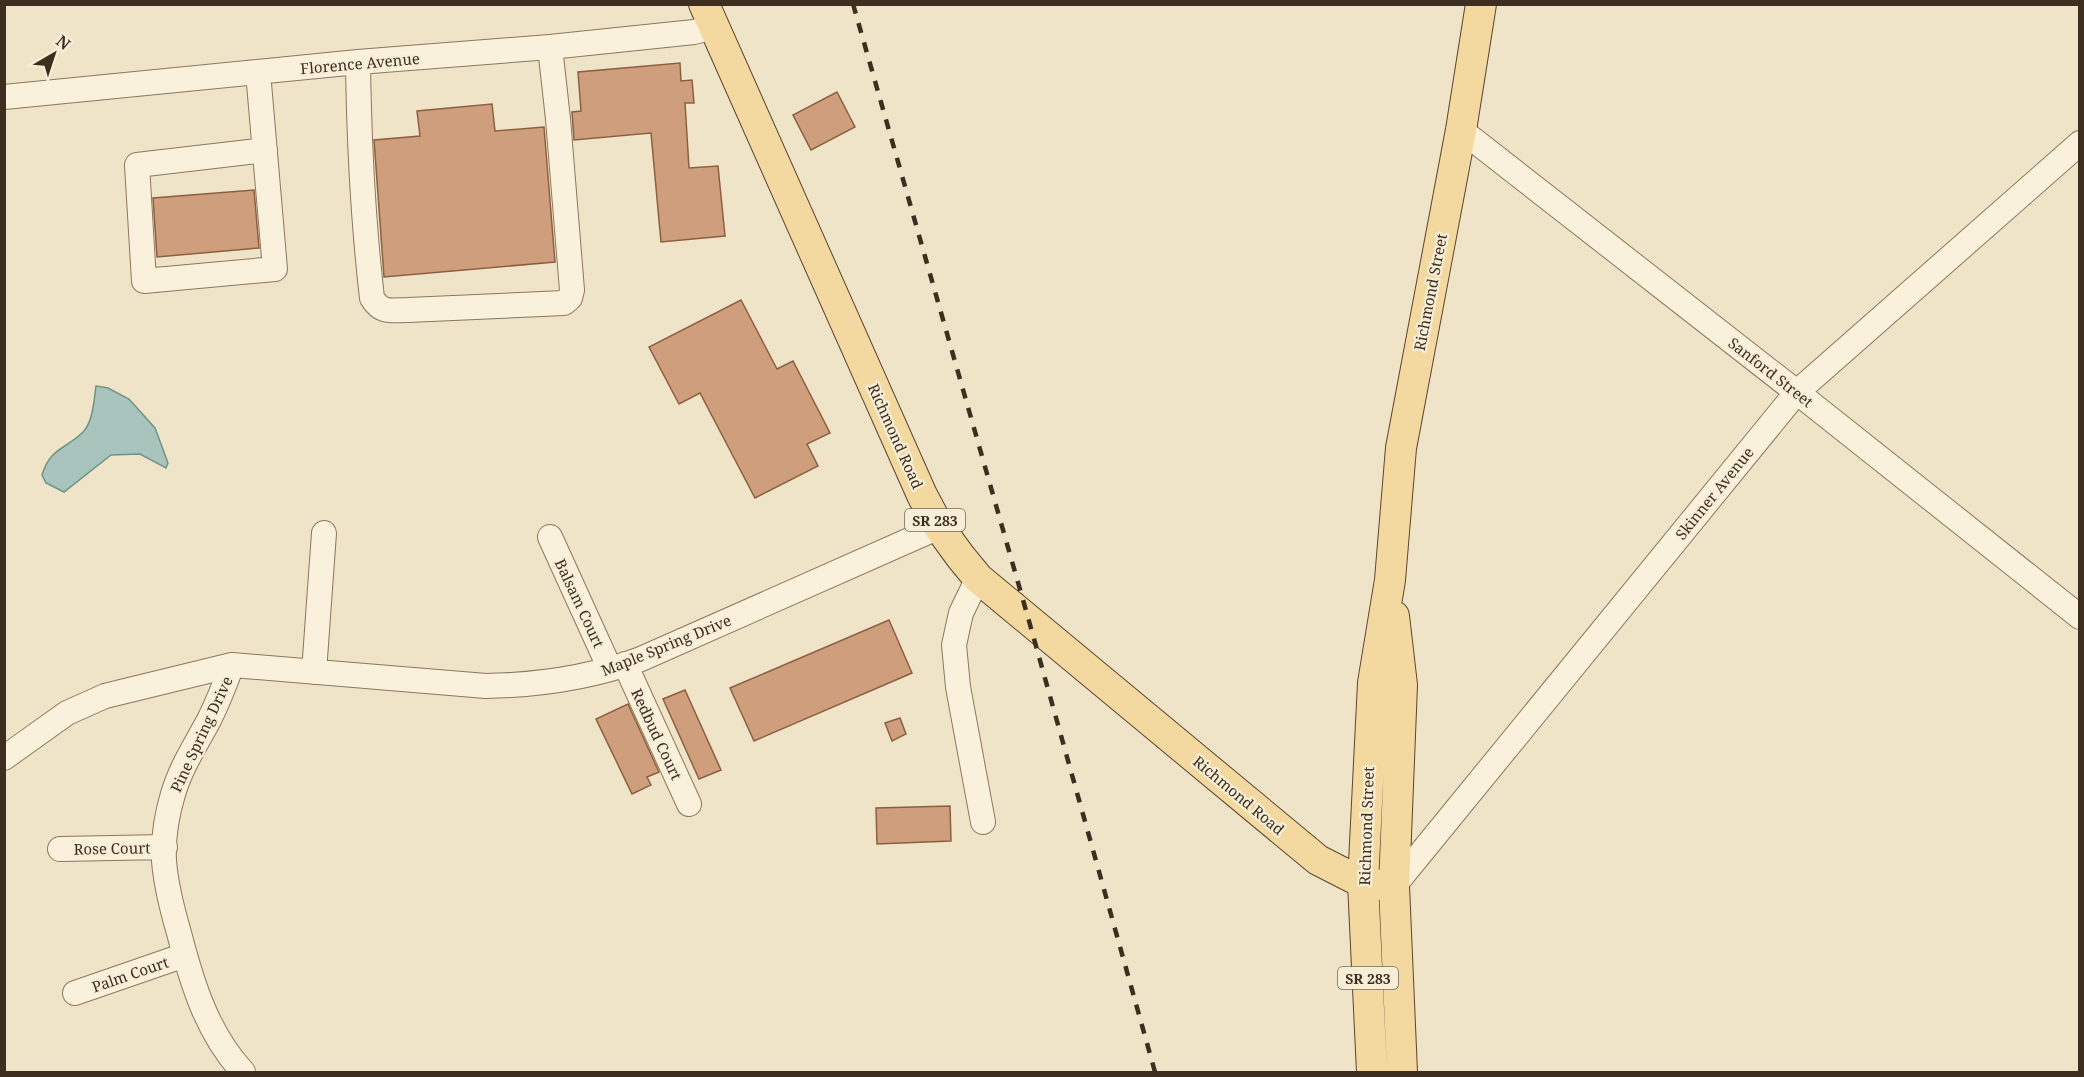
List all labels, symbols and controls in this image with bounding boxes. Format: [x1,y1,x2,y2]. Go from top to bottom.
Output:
north arrow [24,24,84,84]
text: N [52,30,76,55]
street label: Florence Avenue [299,48,421,78]
street label: Richmond Street [1409,232,1451,352]
street label: Sanford Street [1724,333,1818,411]
street label: Richmond Road [864,380,928,492]
street label: Skinner Avenue [1670,443,1758,543]
road number: SR 283 [905,509,965,531]
street label: Balsam Court [551,555,609,651]
street label: Maple Spring Drive [598,610,734,680]
street label: Pine Spring Drive [165,673,237,795]
street label: Redbud Court [627,685,687,783]
street label: Richmond Road [1189,751,1289,839]
street label: Richmond Street [1354,766,1378,886]
street label: Rose Court [73,837,151,859]
street label: Palm Court [89,952,171,996]
road number: SR 283 [1338,967,1398,989]

